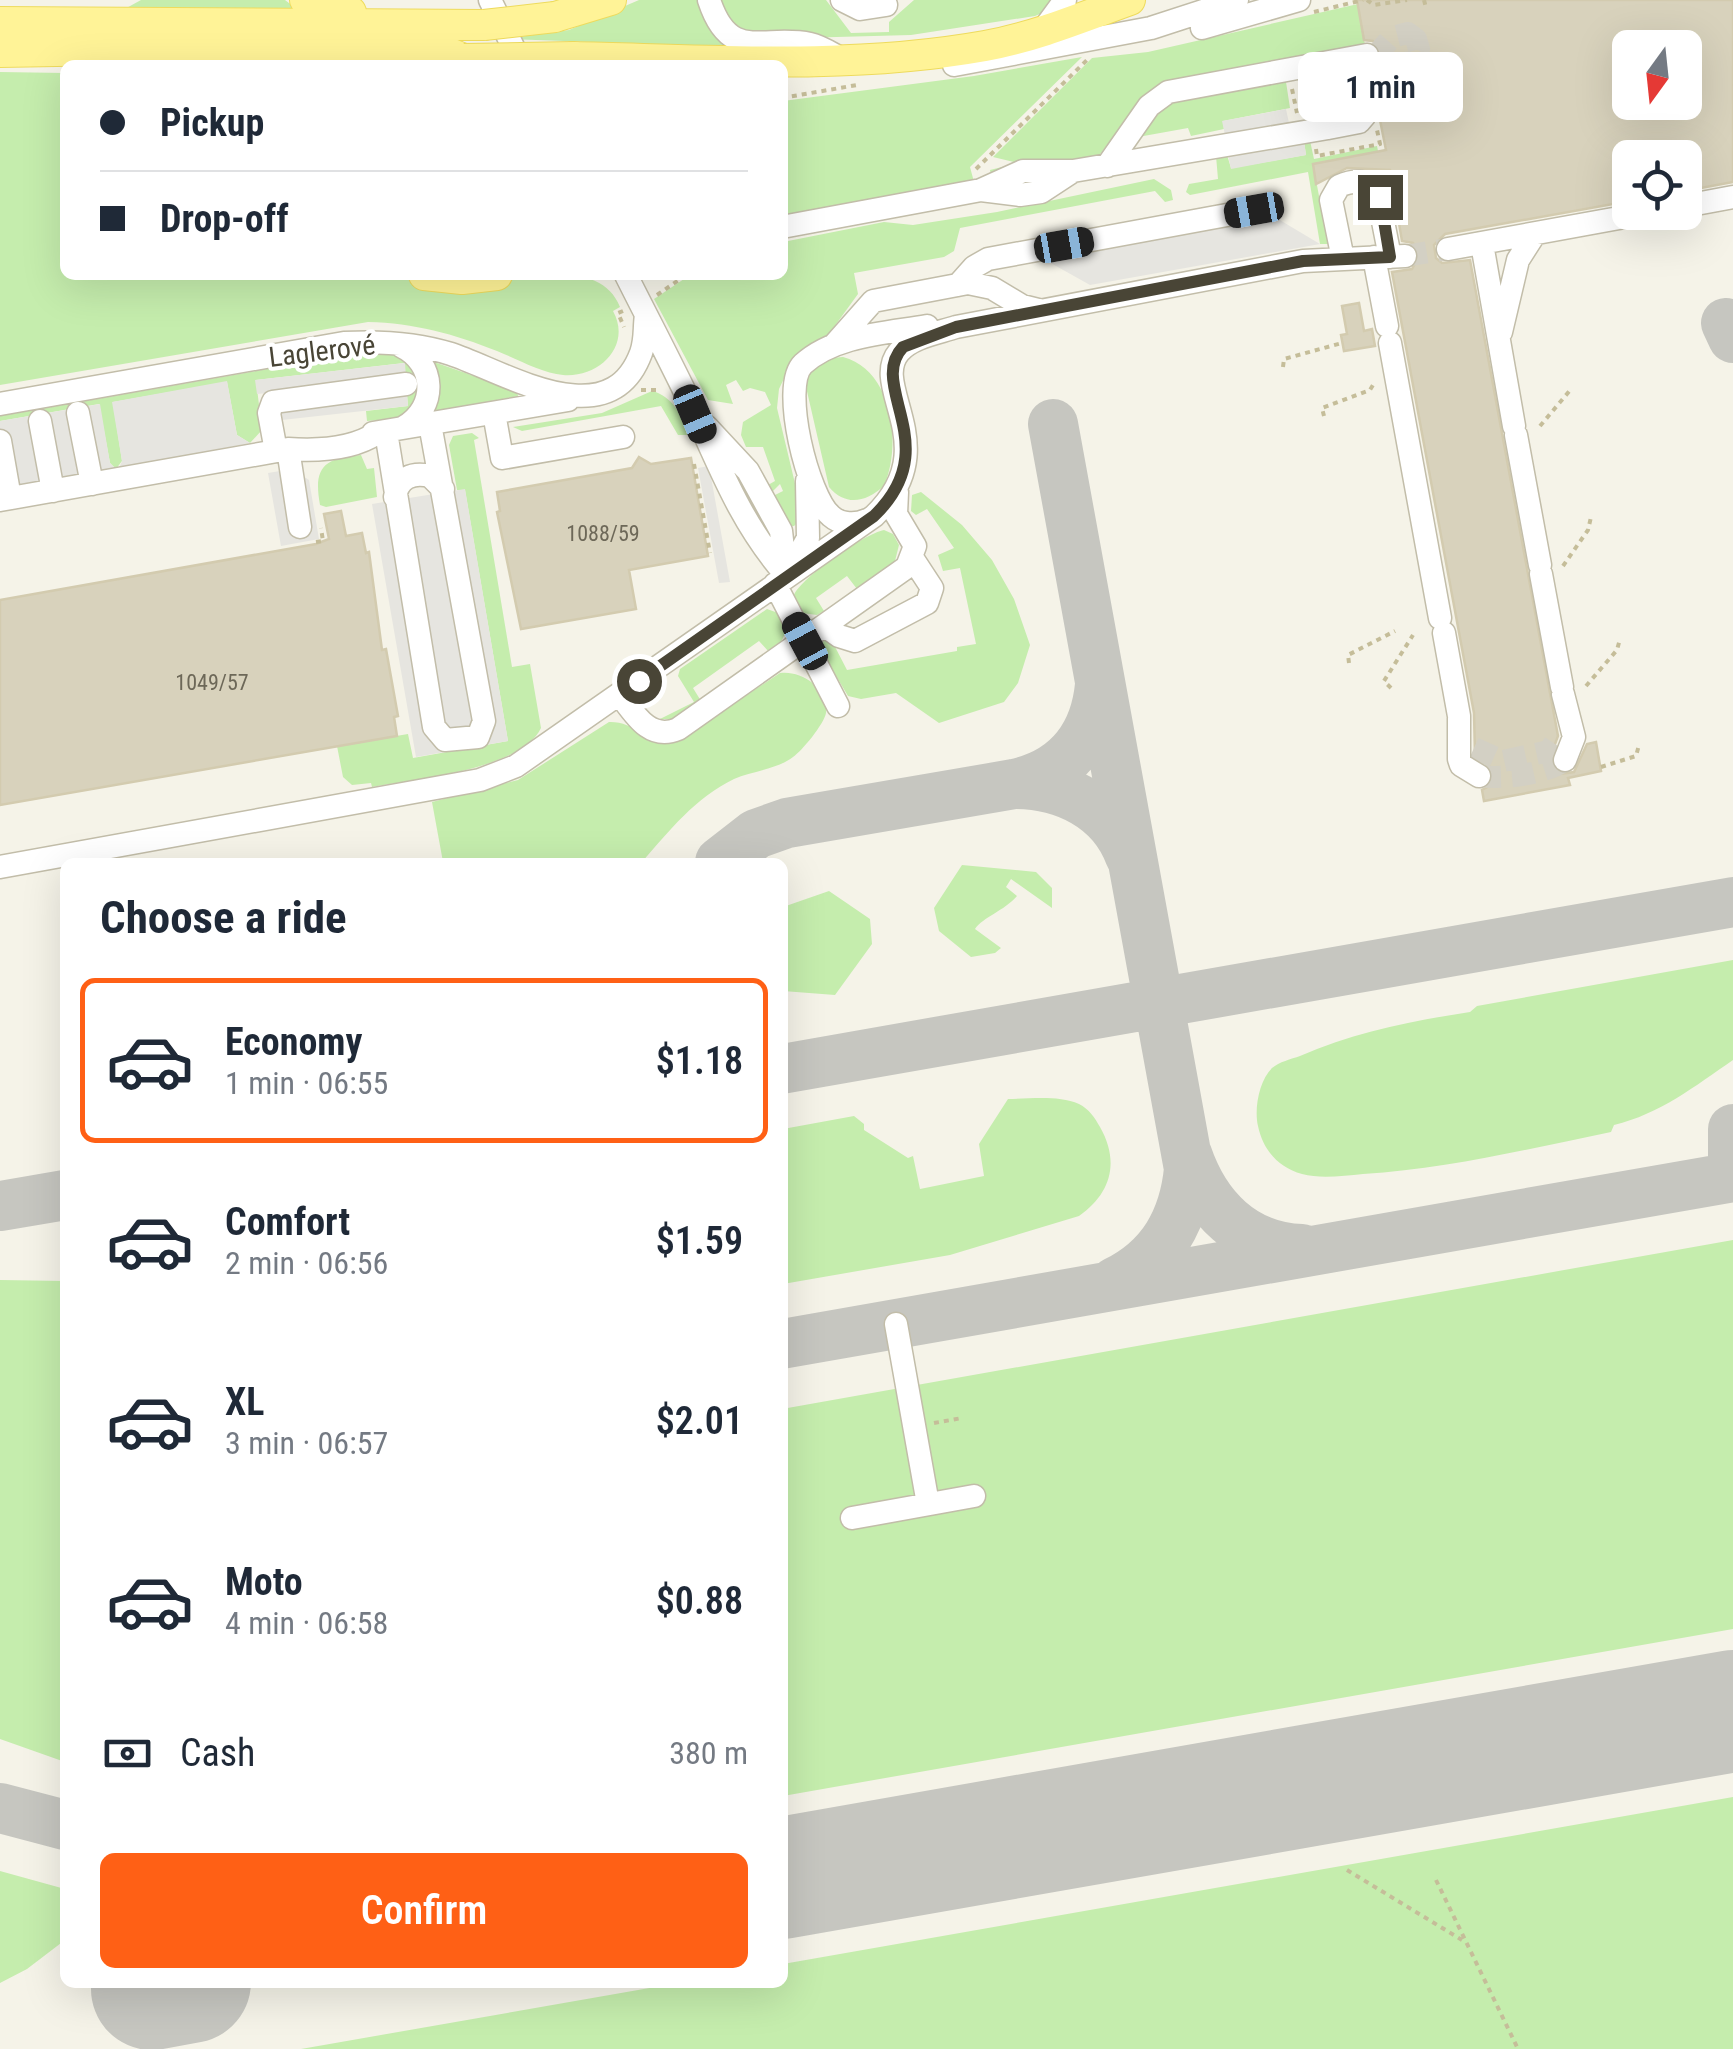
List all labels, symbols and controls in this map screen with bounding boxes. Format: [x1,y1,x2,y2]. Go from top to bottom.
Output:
north arrow [1612,30,1702,120]
map controls [1612,30,1702,230]
callout: 1 min [1298,52,1462,122]
text: 1 min [1345,68,1416,106]
text: Pickup [160,101,264,145]
button: locate [1612,140,1702,230]
route end [1358,175,1403,220]
car [1222,190,1286,230]
text: Drop-off [160,197,289,241]
car [1032,225,1096,265]
street label: Laglerové [267,328,377,374]
car [669,381,721,447]
house number: 1088/59 [566,521,640,546]
car [778,607,832,675]
route start [617,659,662,704]
house number: 1049/57 [175,670,249,695]
text: Choose a ride [100,891,347,944]
icon: car [105,1016,195,1106]
text: Economy [225,1020,362,1064]
text: $1.18 [656,1039,743,1083]
text: 1 min · 06:55 [225,1064,388,1102]
icon: car [105,1196,195,1286]
text: Comfort [225,1200,350,1244]
text: $1.59 [656,1219,743,1263]
text: 2 min · 06:56 [225,1244,388,1282]
icon: car [105,1376,195,1466]
text: XL [225,1380,264,1424]
text: $2.01 [656,1399,743,1443]
text: 3 min · 06:57 [225,1424,388,1462]
icon: car [105,1556,195,1646]
text: Moto [225,1560,303,1604]
text: $0.88 [656,1579,743,1623]
text: 4 min · 06:58 [225,1604,388,1642]
icon: cash [100,1726,155,1781]
text: Cash [180,1731,255,1775]
text: 380 m [669,1734,748,1772]
button: Confirm [100,1853,748,1968]

